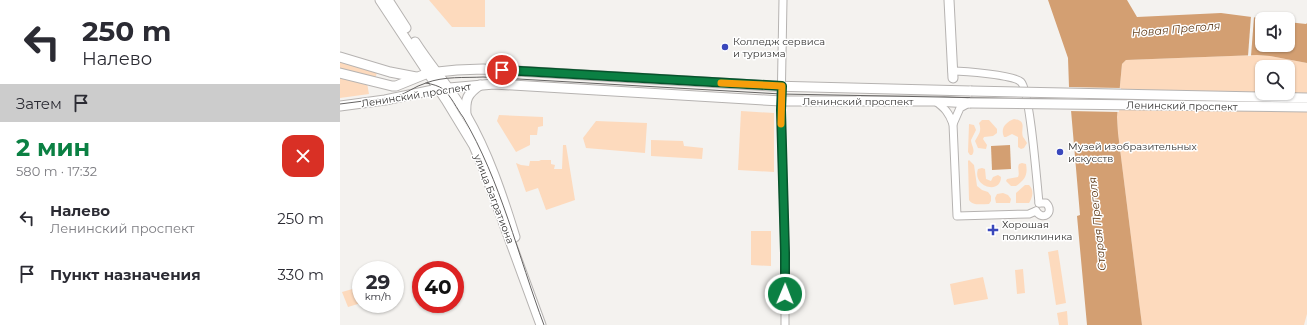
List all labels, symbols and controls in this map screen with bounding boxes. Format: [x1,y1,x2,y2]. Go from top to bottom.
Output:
map controls [1255,12,1295,100]
button: sound [1255,12,1295,52]
text: 250 m [82,14,172,48]
icon: left [16,16,68,68]
water label: Новая Преголя [1131,18,1221,40]
place label: Колледж сервиса и туризма [733,35,825,60]
marker: Колледж сервиса и туризма [720,42,730,52]
text: Налево [82,48,152,70]
pin [485,53,519,87]
icon: arrive [491,59,513,81]
button: search [1255,60,1295,100]
street label: Ленинский проспект [360,80,472,110]
icon: arrive [70,92,92,114]
text: Затем [16,94,62,113]
street label: Ленинский проспект [802,95,914,108]
street label: Ленинский проспект [1126,99,1238,113]
text: 2 мин [16,133,90,162]
button: close [282,135,324,177]
place label: Музей изобразительных искусств [1068,140,1197,165]
marker: Музей изобразительных искусств [1055,147,1065,157]
street label: улица Багратиона [471,151,517,246]
text: 580 m · 17:32 [16,163,97,179]
water label: Старая Преголя [1085,176,1109,272]
text: Налево [50,201,110,220]
icon: left [16,207,38,229]
text: 250 m [277,209,324,228]
place label: Хорошая поликлиника [1002,218,1072,243]
text: Ленинский проспект [50,220,195,236]
marker: Хорошая поликлиника [987,224,999,236]
speed limit sign: 40 [412,261,464,313]
icon: arrive [16,263,38,285]
text: Пункт назначения [50,265,201,284]
text: 330 m [277,265,324,284]
text: 29 [366,270,390,294]
position arrow [764,273,806,315]
text: km/h [365,290,391,303]

